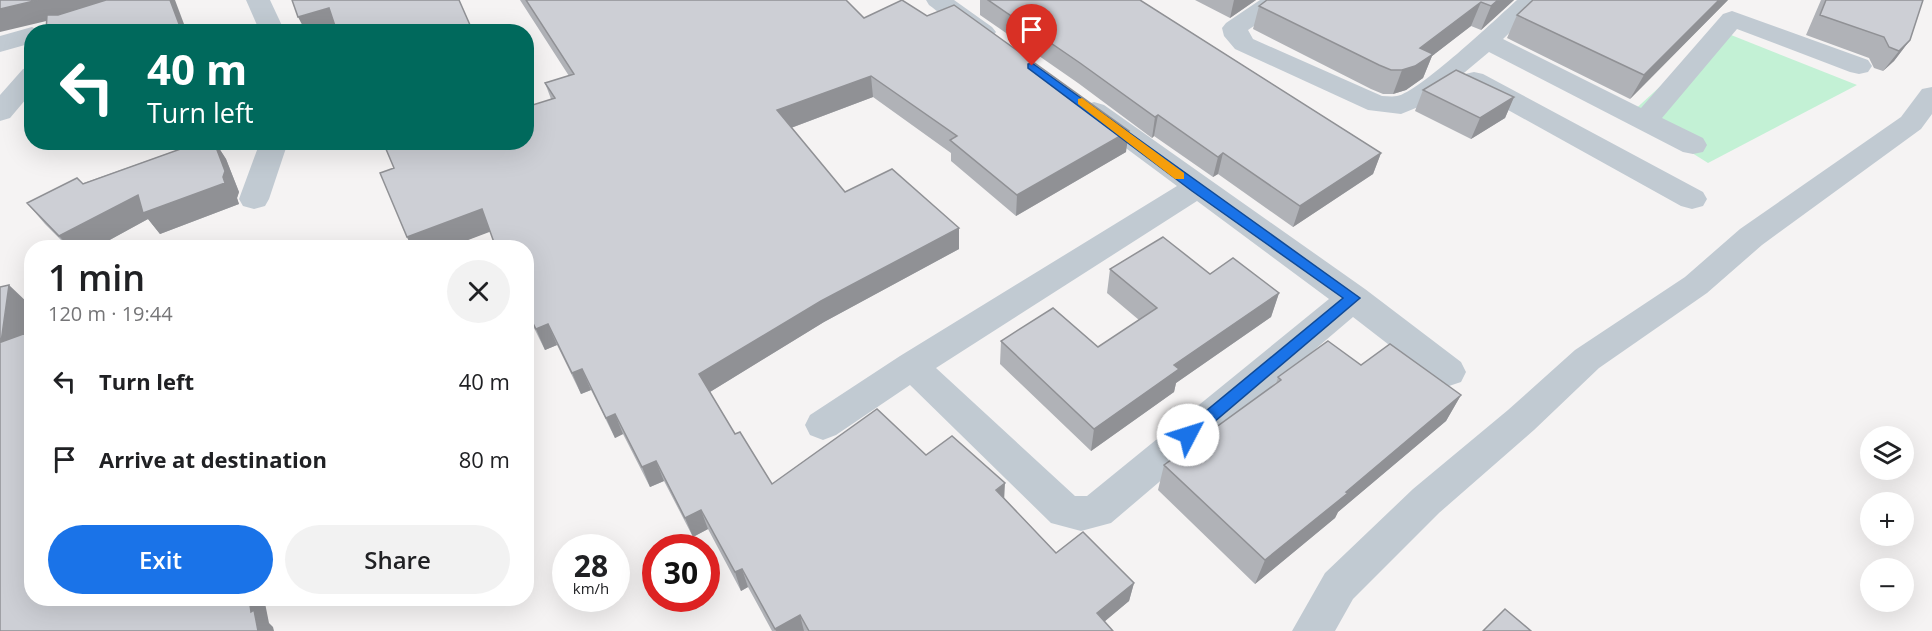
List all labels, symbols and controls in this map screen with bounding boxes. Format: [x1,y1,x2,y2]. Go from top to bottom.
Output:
pin [1006,4,1057,66]
icon: arrive [1015,13,1048,46]
text: 40 m [147,40,247,97]
icon: left [48,48,126,126]
text: Turn left [147,94,254,131]
text: 1 min [48,253,145,302]
button: close [447,260,510,323]
text: 120 m · 19:44 [48,300,173,327]
icon: left [48,365,81,398]
text: Turn left [99,366,194,396]
text: 40 m [459,366,510,396]
position arrow [1156,403,1220,467]
map controls [1860,426,1914,612]
button: layers [1860,426,1914,480]
icon: arrive [48,443,81,476]
text: Arrive at destination [99,444,327,474]
text: 80 m [459,444,510,474]
button: + [1860,492,1914,546]
button: Exit [48,525,273,594]
button: Share [285,525,510,594]
speed limit sign: 30 [642,534,720,612]
text: 28 [574,545,608,586]
button: − [1860,558,1914,612]
text: km/h [573,578,609,598]

